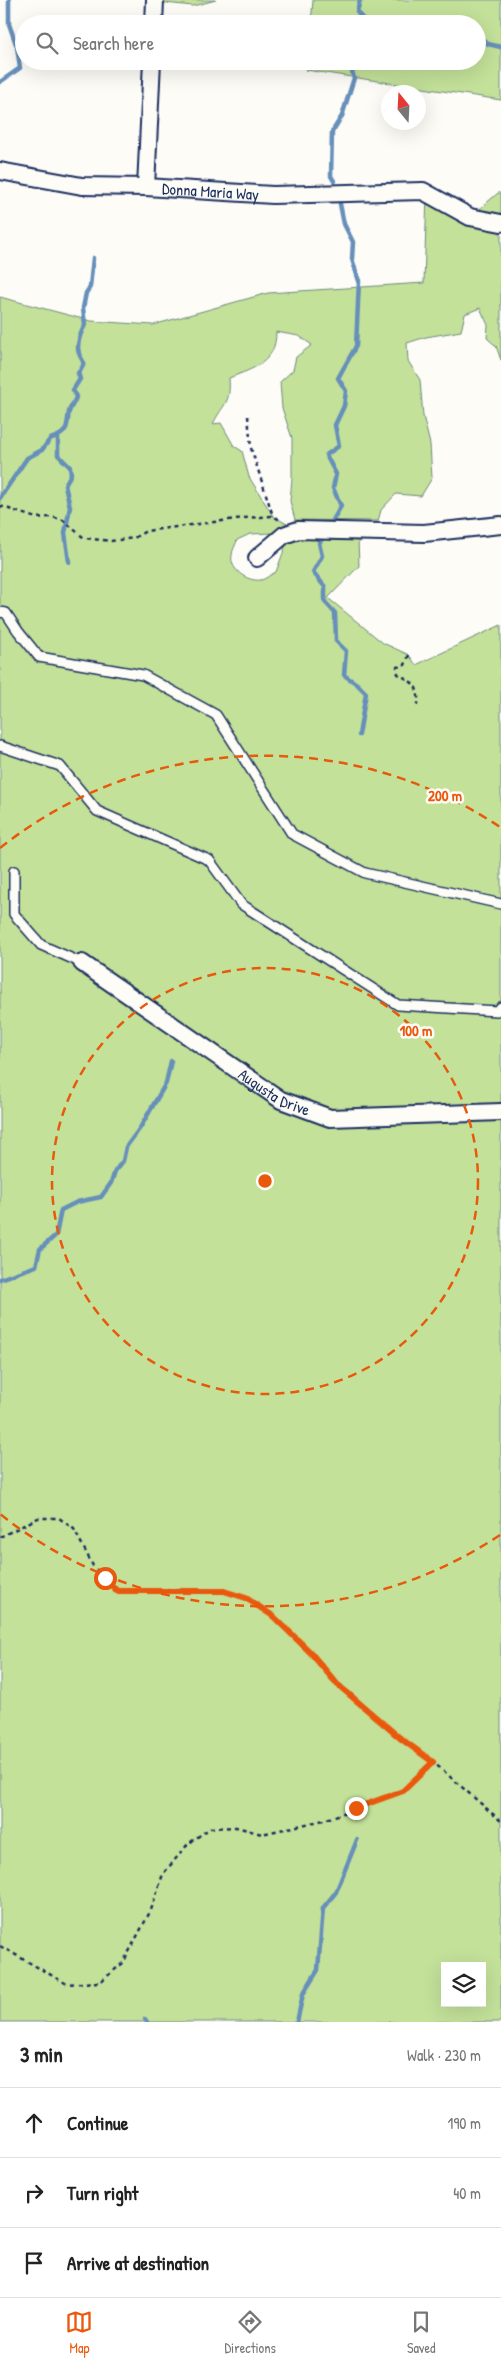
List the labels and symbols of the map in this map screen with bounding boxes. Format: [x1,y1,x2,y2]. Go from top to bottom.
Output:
north arrow [381,85,426,130]
street label: Donna Maria Way [161,177,260,205]
text: 200 m [428,785,462,806]
text: 100 m [400,1020,432,1041]
street label: Augusta Drive [234,1063,314,1121]
centre of rings [256,1172,274,1190]
route start [94,1567,117,1590]
route end [345,1797,368,1820]

